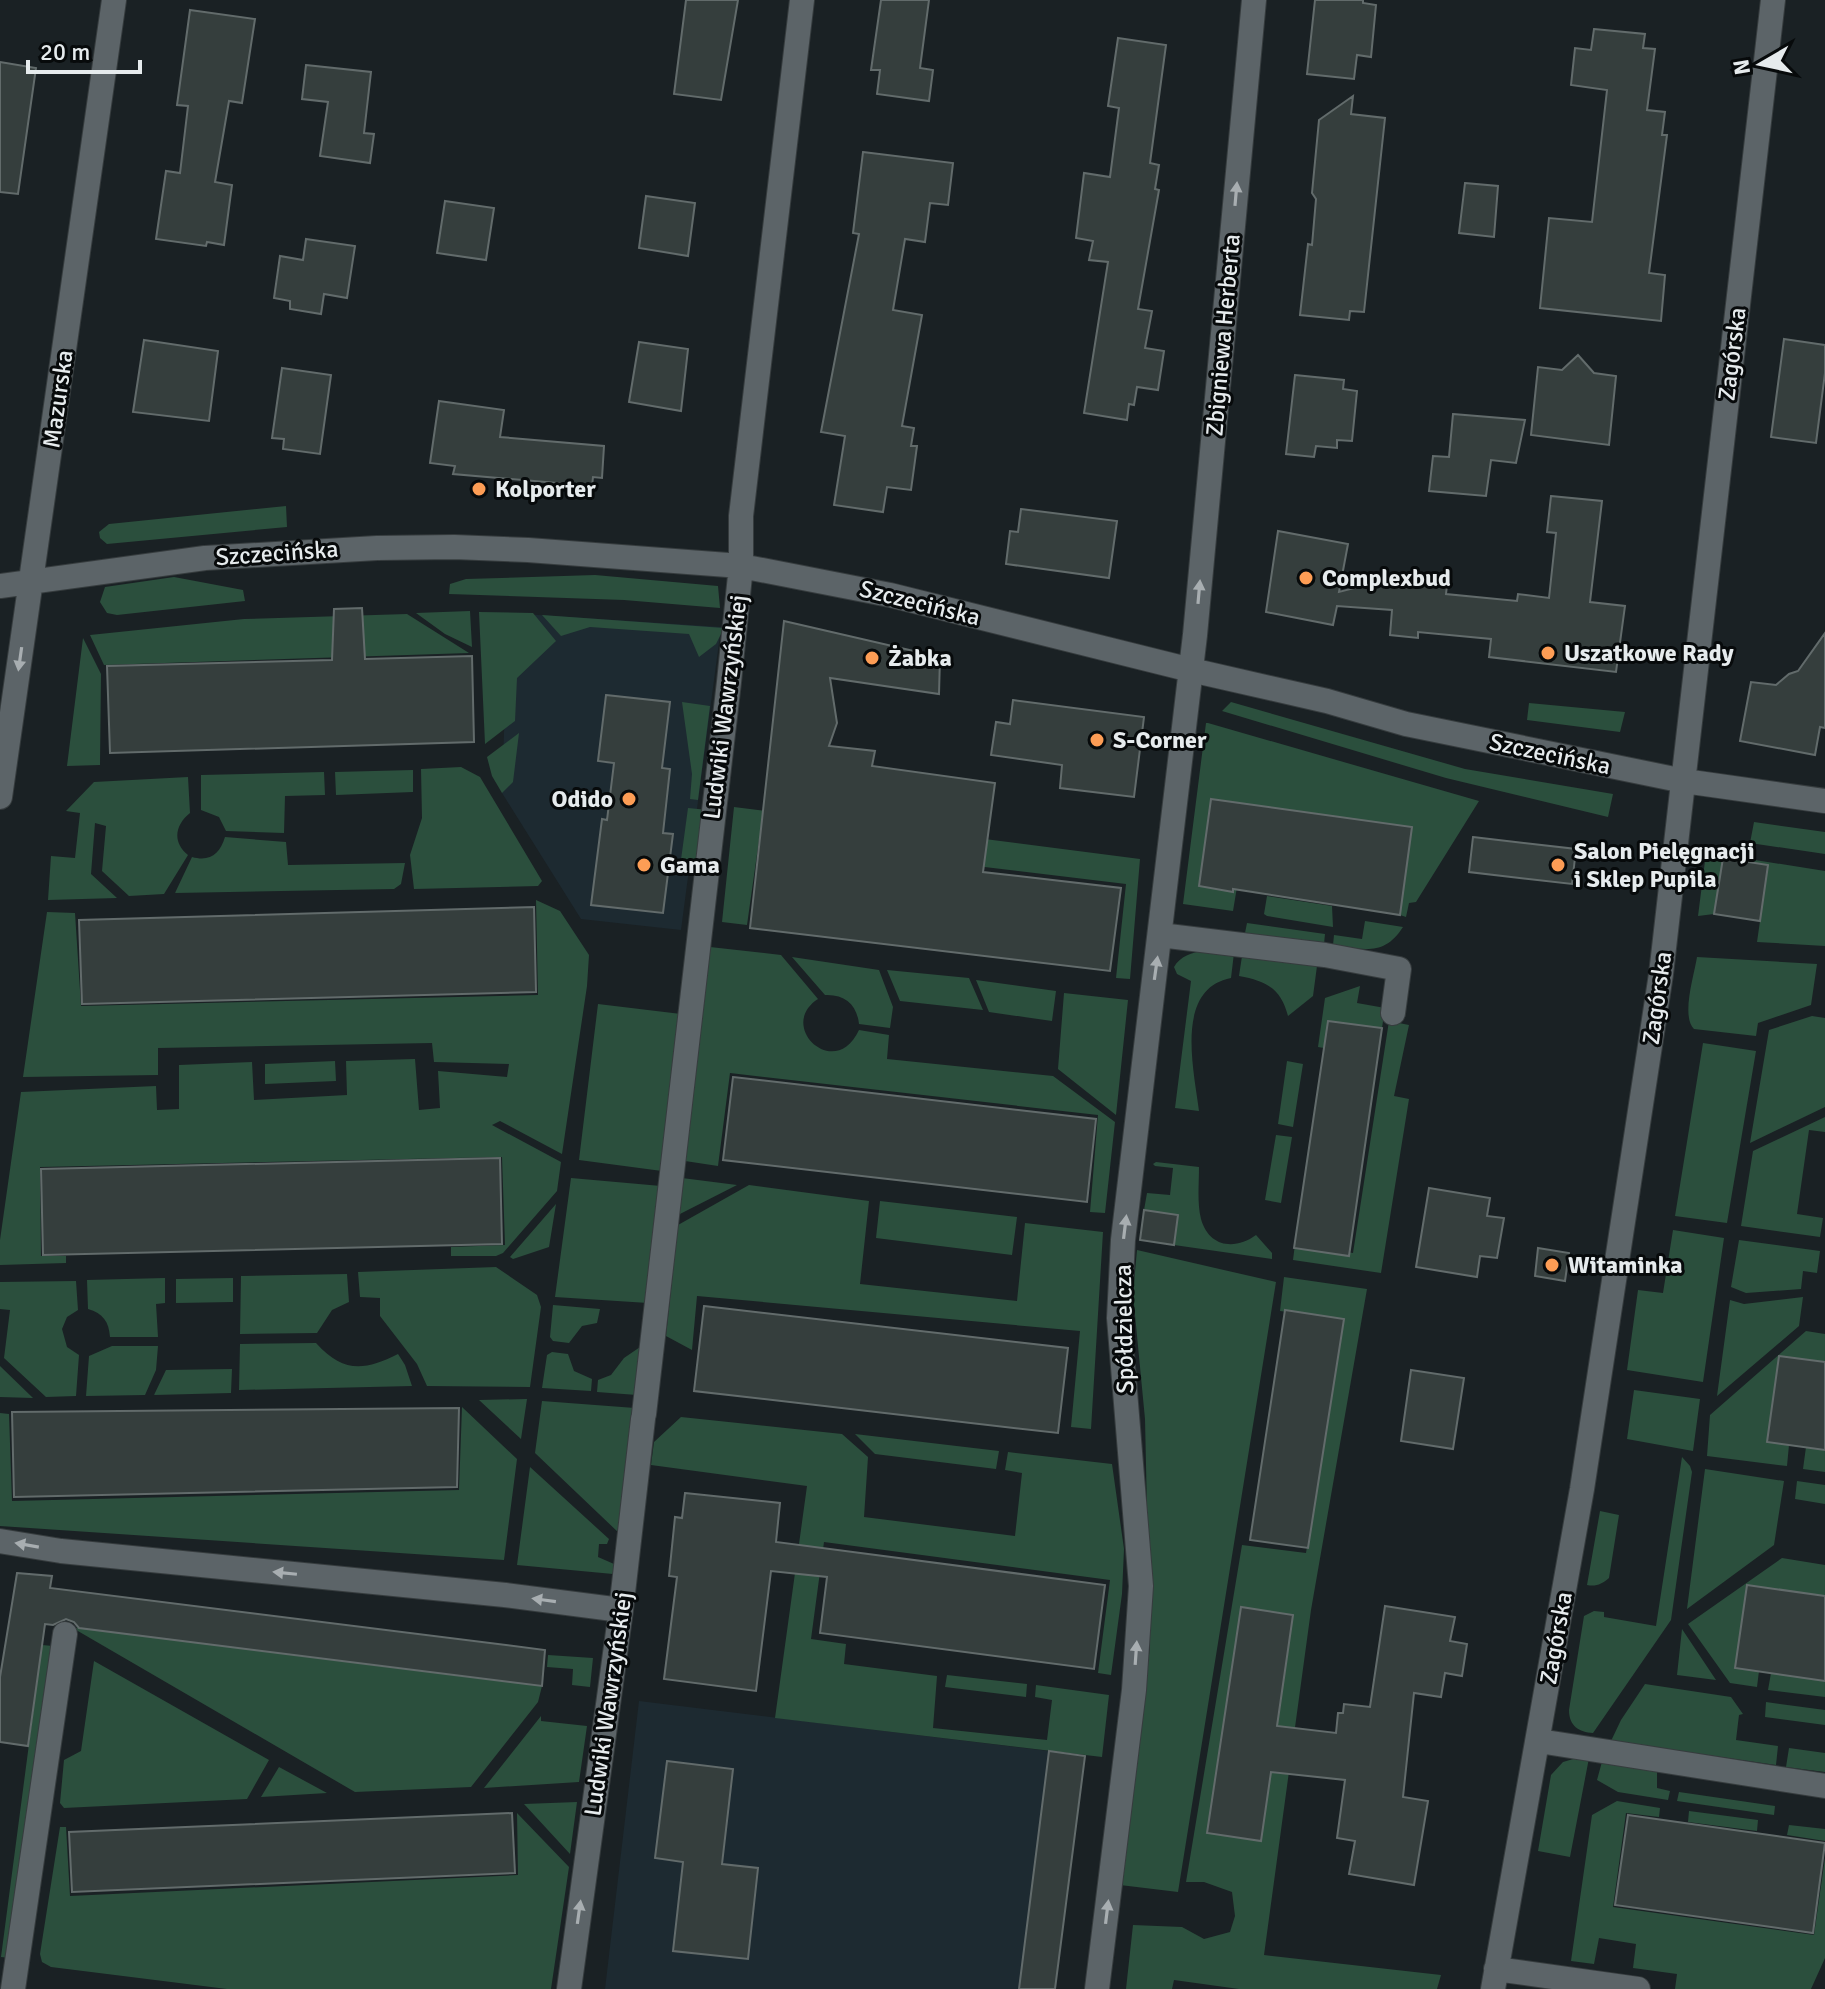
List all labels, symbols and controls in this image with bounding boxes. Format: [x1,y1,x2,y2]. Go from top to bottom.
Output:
scale bar [28,24,140,74]
north arrow [1721,24,1801,104]
text: 20 m [40,37,90,67]
text: N [1727,57,1756,77]
one-way arrow [1230,181,1243,206]
street label: Zbigniewa Herberta [1199,233,1247,437]
street label: Zagórska [1711,306,1753,402]
street label: Mazurska [36,348,80,450]
place label: Kolporter [495,474,596,504]
marker: Kolporter [470,480,488,498]
street label: Szczecińska [215,534,339,572]
place label: Complexbud [1322,563,1451,593]
marker: Complexbud [1297,569,1315,587]
street label: Szczecińska [857,574,983,632]
one-way arrow [1193,579,1206,604]
street label: Ludwiki Wawrzyńskiej [696,593,754,821]
place label: Uszatkowe Rady [1564,638,1734,668]
place label: Żabka [888,643,952,673]
marker: Uszatkowe Rady [1539,644,1557,662]
one-way arrow [13,646,26,671]
marker: Żabka [863,649,881,667]
place label: S-Corner [1113,725,1207,755]
street label: Szczecińska [1487,727,1613,781]
marker: S-Corner [1088,731,1106,749]
place label: Odido [551,784,613,814]
marker: Odido [620,790,638,808]
place label: Salon Pielęgnacji i Sklep Pupila [1574,836,1755,894]
place label: Gama [660,850,720,880]
marker: Gama [635,856,653,874]
marker: Salon Pielęgnacji i Sklep Pupila [1549,856,1567,874]
street label: Zagórska [1636,949,1678,1047]
one-way arrow [1150,956,1163,981]
one-way arrow [1119,1214,1132,1239]
place label: Witaminka [1568,1250,1683,1280]
marker: Witaminka [1543,1256,1561,1274]
street label: Spółdzielcza [1108,1264,1140,1394]
one-way arrow [14,1539,39,1551]
one-way arrow [273,1567,298,1580]
street label: Zagórska [1533,1589,1579,1687]
street label: Ludwiki Wawrzyńskiej [577,1590,639,1818]
one-way arrow [531,1593,556,1606]
one-way arrow [1130,1640,1143,1665]
one-way arrow [573,1899,586,1924]
one-way arrow [1100,1899,1113,1924]

